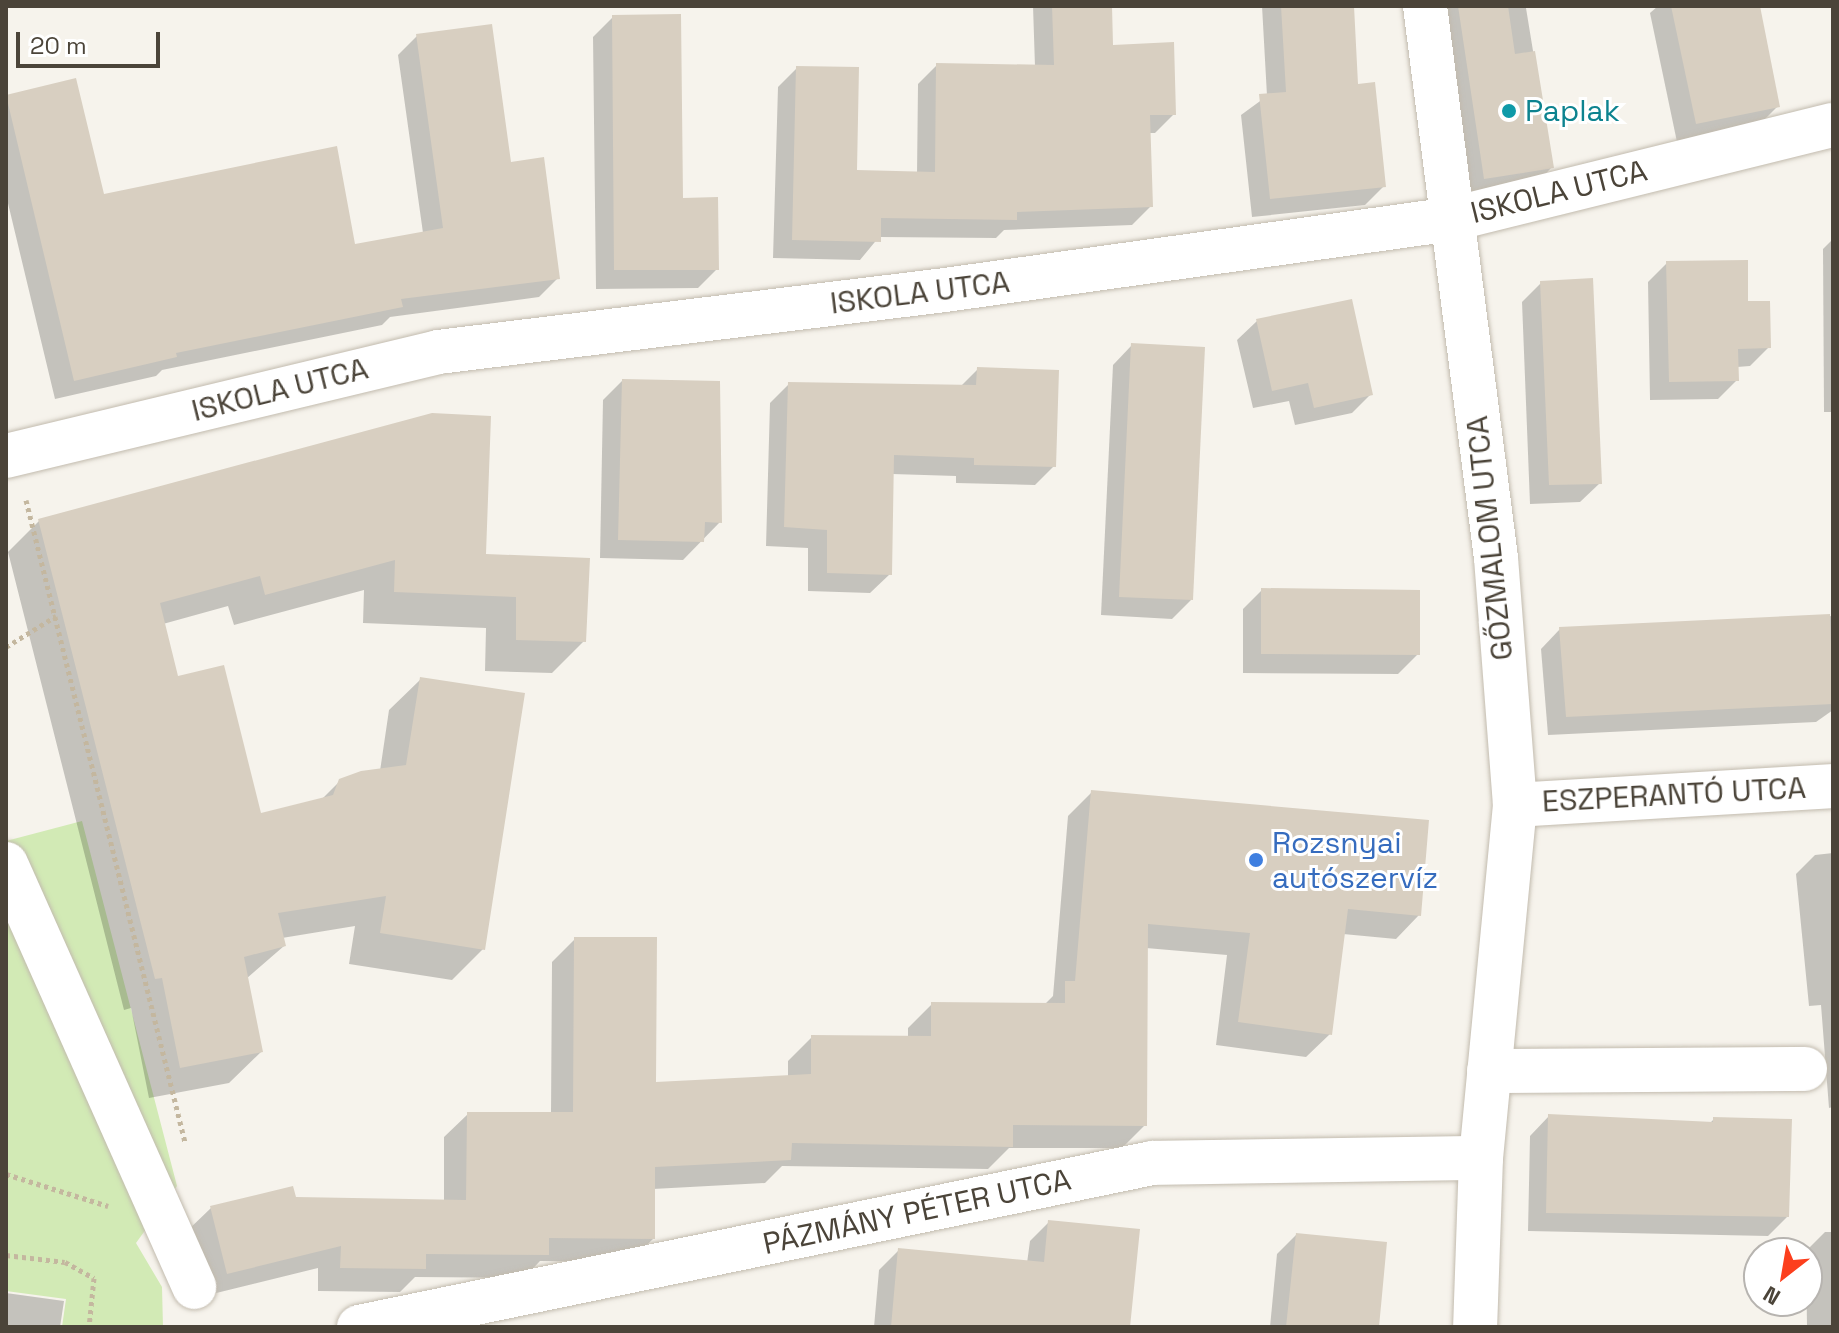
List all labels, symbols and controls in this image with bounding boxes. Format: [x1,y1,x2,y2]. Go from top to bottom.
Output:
scale bar [20,16,164,66]
text: 20 m [30,30,87,61]
place label: Paplak [1525,93,1620,129]
marker: Paplak [1500,102,1518,120]
street label: ISKOLA UTCA [1467,153,1651,231]
street label: ISKOLA UTCA [828,264,1012,322]
street label: ISKOLA UTCA [188,351,372,429]
street label: GŐZMALOM UTCA [1459,414,1521,662]
street label: ESZPERANTÓ UTCA [1541,770,1807,820]
place label: Rozsnyai autószervíz [1272,825,1438,896]
marker: Rozsnyai autószervíz [1247,851,1265,869]
street label: PÁZMÁNY PÉTER UTCA [760,1162,1074,1262]
north arrow [1743,1237,1823,1317]
text: N [1758,1280,1785,1312]

